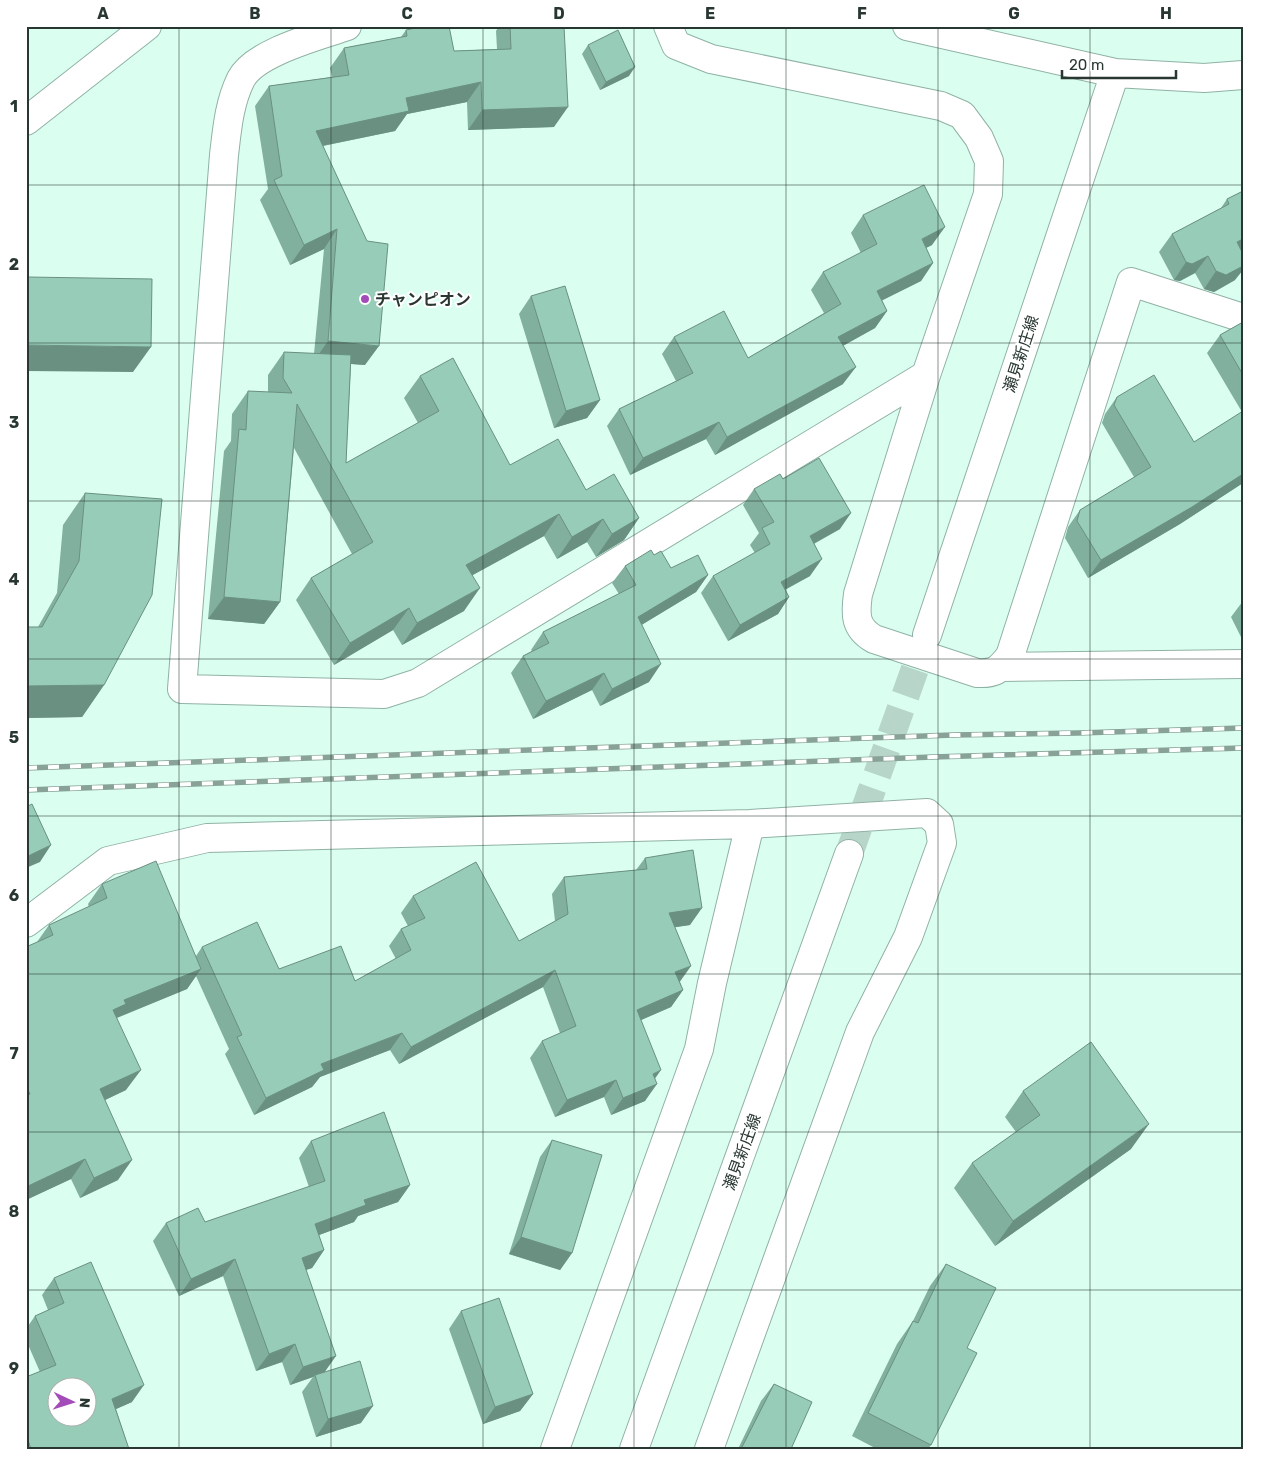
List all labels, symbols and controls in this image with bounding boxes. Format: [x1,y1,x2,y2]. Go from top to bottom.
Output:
text: A [97,4,109,23]
text: B [249,4,261,23]
text: C [401,4,413,23]
text: D [553,4,565,23]
text: E [705,4,715,23]
text: F [857,4,867,23]
text: G [1008,4,1020,23]
text: H [1160,4,1172,23]
scale bar [1062,48,1175,80]
text: 20 m [1069,56,1104,74]
text: 1 [10,97,18,116]
text: 2 [9,255,19,274]
place label: チャンピオン [375,290,471,309]
marker: チャンピオン [359,293,371,305]
street label: 瀬見新庄線 [1000,313,1042,395]
text: 3 [9,413,19,432]
text: 4 [9,570,20,589]
text: 5 [9,728,19,747]
text: 6 [9,886,19,905]
text: 7 [9,1044,19,1063]
street label: 瀬見新庄線 [719,1111,765,1193]
text: 8 [9,1202,20,1221]
text: 9 [9,1359,19,1378]
north arrow [48,1378,98,1428]
text: N [76,1397,93,1408]

